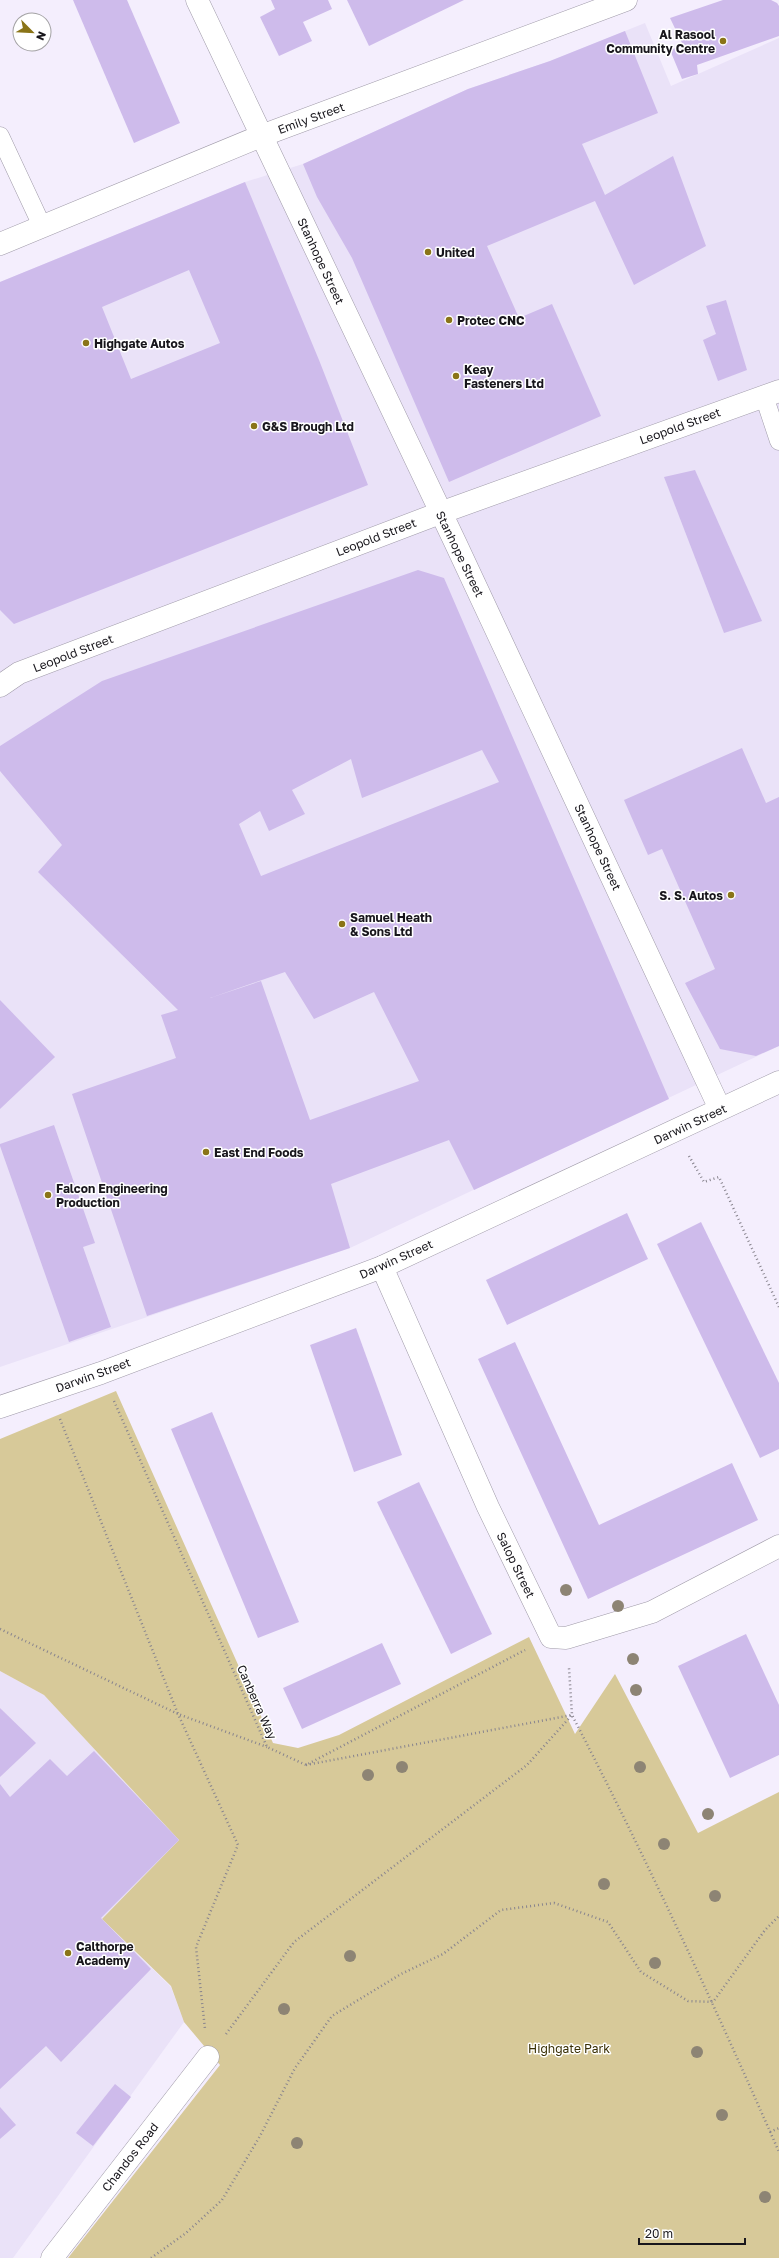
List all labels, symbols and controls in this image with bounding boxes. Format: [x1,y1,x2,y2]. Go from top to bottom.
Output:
north arrow [12,12,52,52]
place label: Al Rasool Community Centre [606,27,715,56]
text: N [34,30,49,43]
marker: Al Rasool Community Centre [718,36,728,46]
street label: Emily Street [276,99,347,137]
street label: Stanhope Street [294,215,348,307]
place label: United [436,245,475,260]
marker: United [423,247,433,257]
place label: Protec CNC [457,313,525,328]
marker: Protec CNC [444,315,454,325]
place label: Highgate Autos [94,336,185,351]
marker: Highgate Autos [81,338,91,348]
place label: Keay Fasteners Ltd [464,362,544,391]
marker: Keay Fasteners Ltd [451,371,461,381]
street label: Leopold Street [637,404,723,448]
place label: G&S Brough Ltd [262,419,354,434]
marker: G&S Brough Ltd [249,421,259,431]
street label: Stanhope Street [433,509,487,600]
street label: Leopold Street [334,515,419,559]
street label: Leopold Street [31,631,116,675]
street label: Stanhope Street [571,801,625,893]
place label: S. S. Autos [659,888,723,903]
marker: S. S. Autos [726,890,736,900]
place label: Samuel Heath & Sons Ltd [350,910,432,939]
marker: Samuel Heath & Sons Ltd [337,919,347,929]
street label: Darwin Street [651,1100,729,1147]
place label: East End Foods [214,1145,304,1160]
marker: East End Foods [201,1147,211,1157]
place label: Falcon Engineering Production [56,1181,168,1210]
marker: Falcon Engineering Production [43,1190,53,1200]
street label: Darwin Street [357,1236,435,1282]
street label: Darwin Street [53,1354,133,1396]
street label: Salop Street [494,1530,538,1601]
street label: Canberra Way [234,1662,280,1742]
place label: Calthorpe Academy [76,1939,134,1968]
marker: Calthorpe Academy [63,1948,73,1958]
park label: Highgate Park [528,2041,610,2056]
street label: Chandos Road [99,2120,161,2194]
scale bar [639,2220,745,2246]
text: 20 m [645,2226,673,2241]

